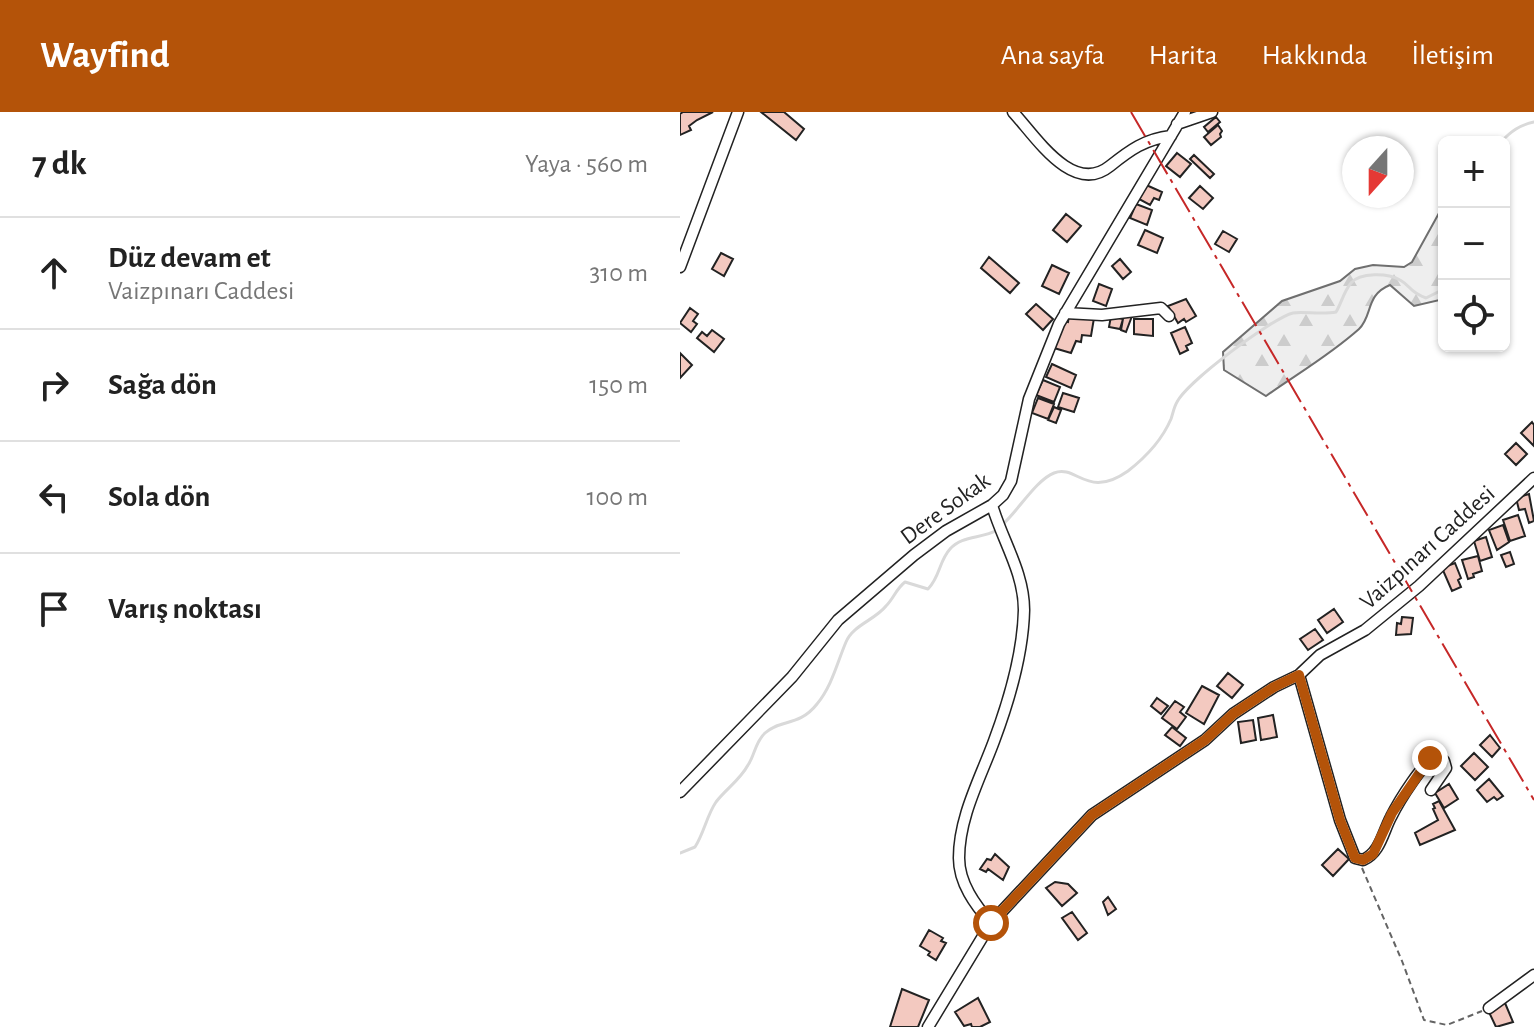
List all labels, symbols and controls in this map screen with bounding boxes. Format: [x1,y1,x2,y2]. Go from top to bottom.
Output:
text: Wayfind [40,37,170,75]
text: Ana sayfa [1001,42,1105,70]
text: Harita [1149,42,1218,70]
text: Hakkında [1262,42,1367,70]
text: İletişim [1411,42,1494,70]
north arrow [1342,136,1414,208]
map controls [1438,136,1510,352]
button: + [1438,136,1510,208]
text: 7 dk [32,147,87,181]
text: Yaya · 560 m [525,151,648,177]
button: − [1438,208,1510,280]
text: Düz devam et [108,243,271,273]
icon: ahead [32,251,76,295]
text: 310 m [590,260,648,286]
text: Vaizpınarı Caddesi [108,278,294,304]
button: locate [1438,280,1510,352]
icon: right [32,363,76,407]
text: Sağa dön [108,370,217,400]
text: 150 m [589,372,648,398]
street label: Dere Sokak [896,468,995,549]
icon: left [32,475,76,519]
street label: Vaizpınarı Caddesi [1356,481,1500,614]
text: Sola dön [108,482,210,512]
text: 100 m [587,484,648,510]
icon: arrive [32,587,76,631]
text: Varış noktası [108,594,262,624]
route end [1412,740,1448,776]
route start [973,905,1009,941]

